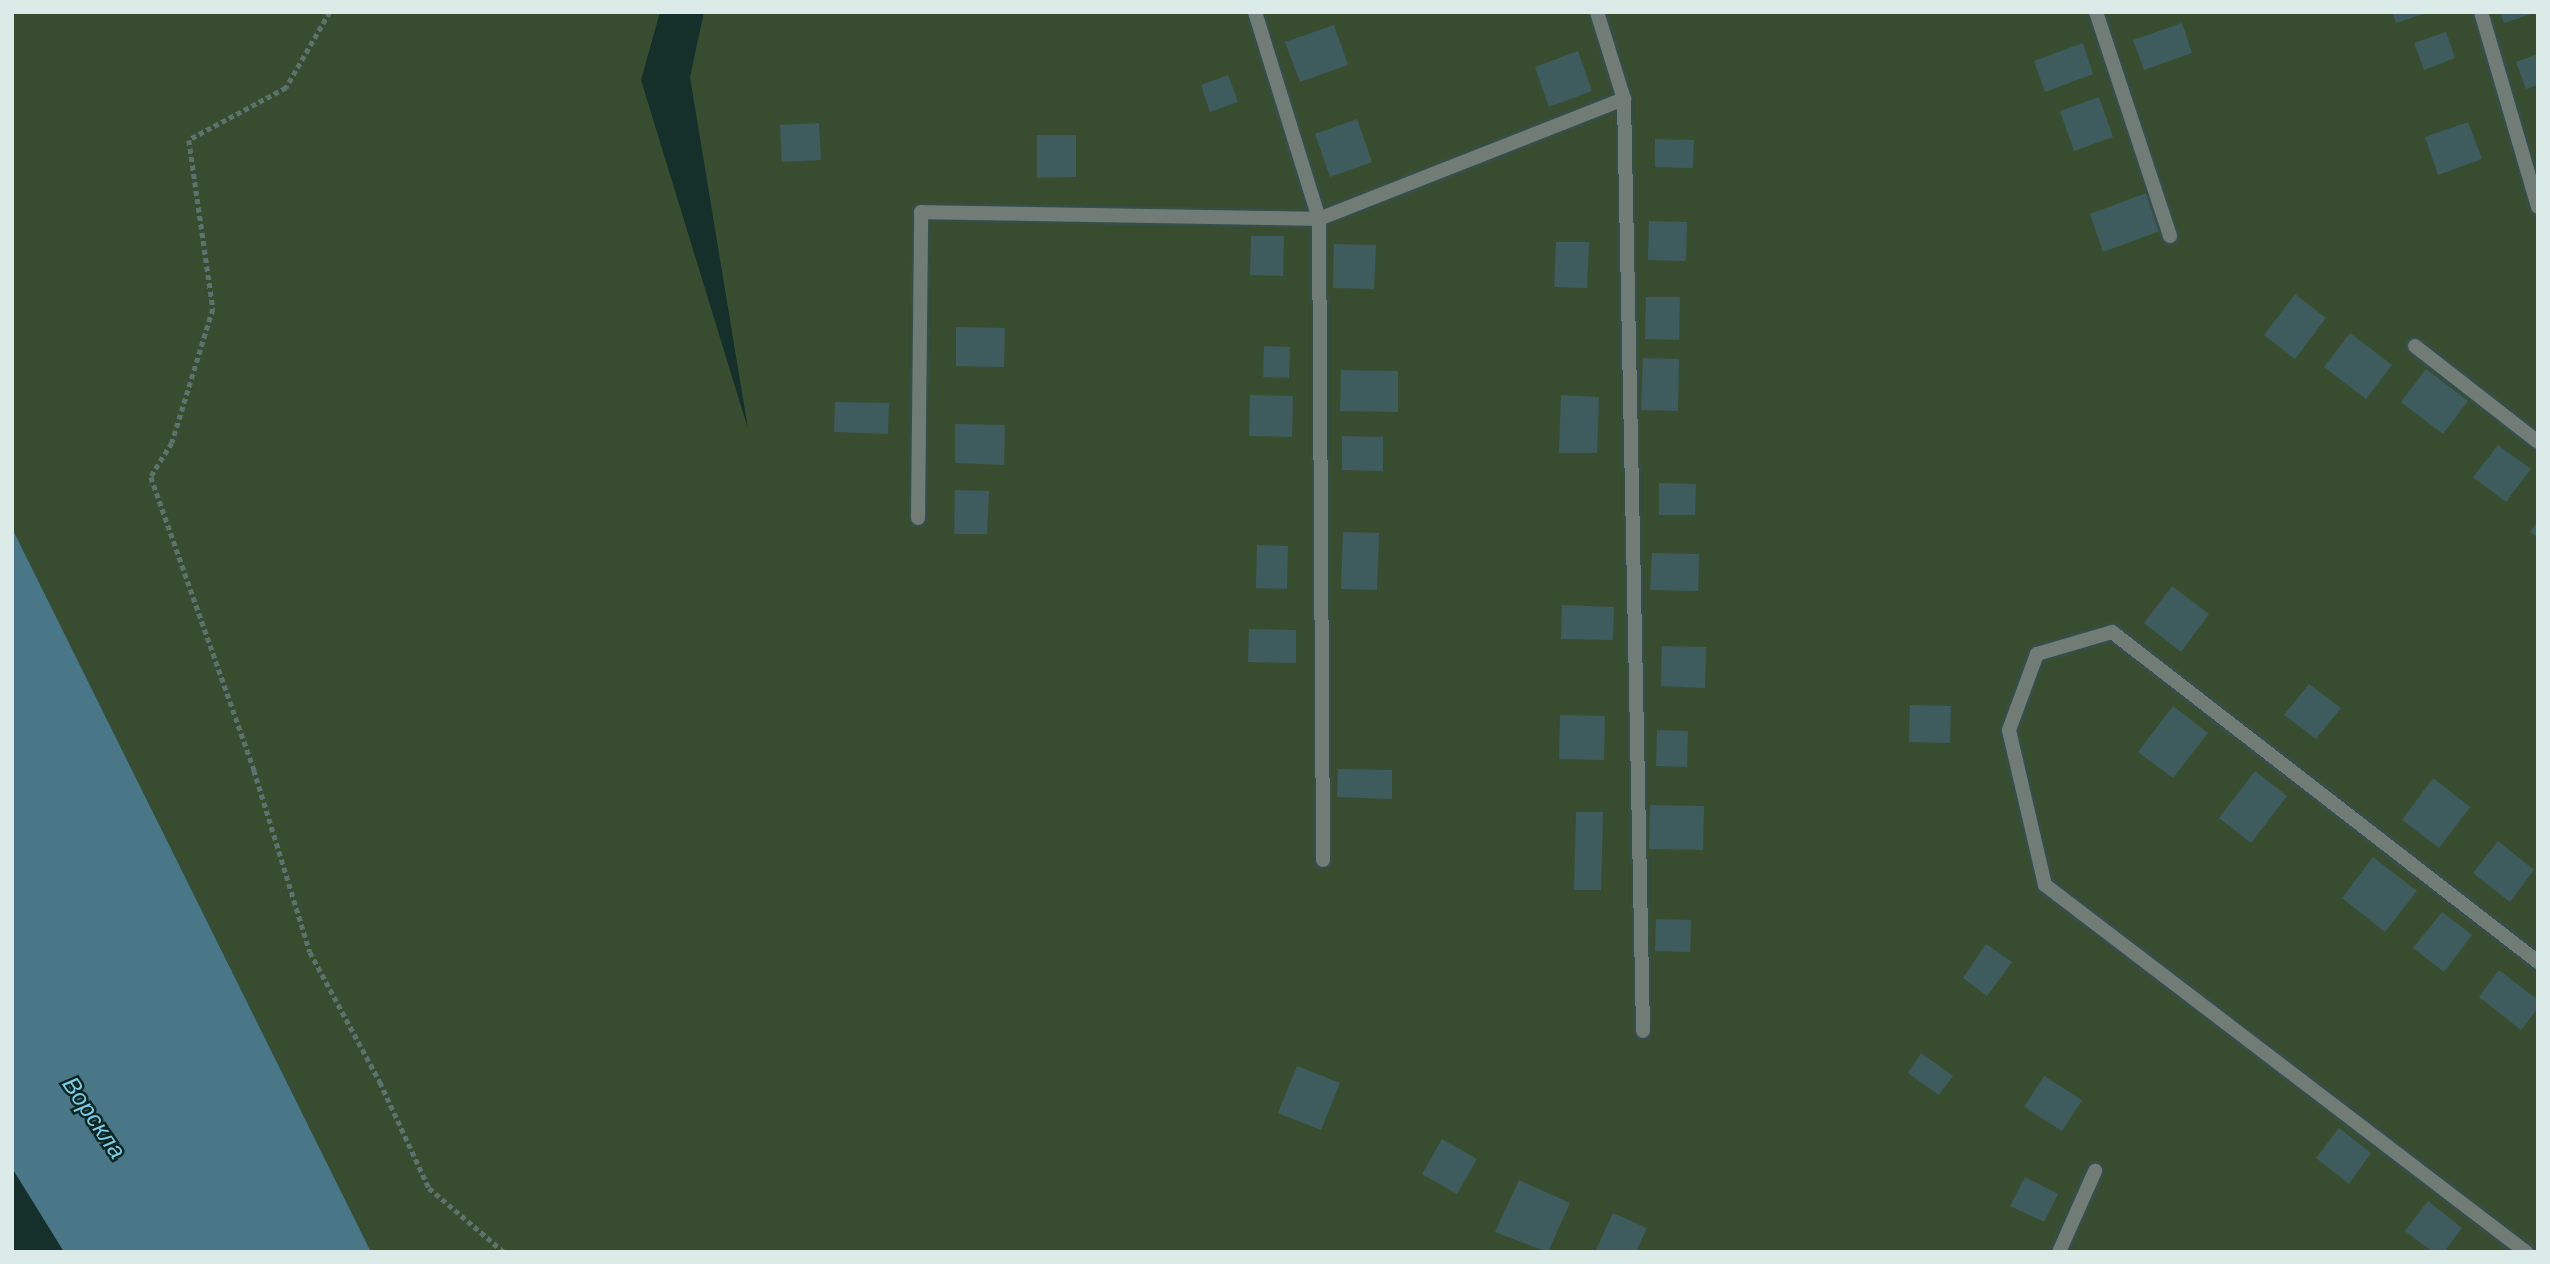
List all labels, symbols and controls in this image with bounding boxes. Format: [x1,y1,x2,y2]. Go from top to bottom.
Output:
water label: Ворскла [57,1070,133,1164]

